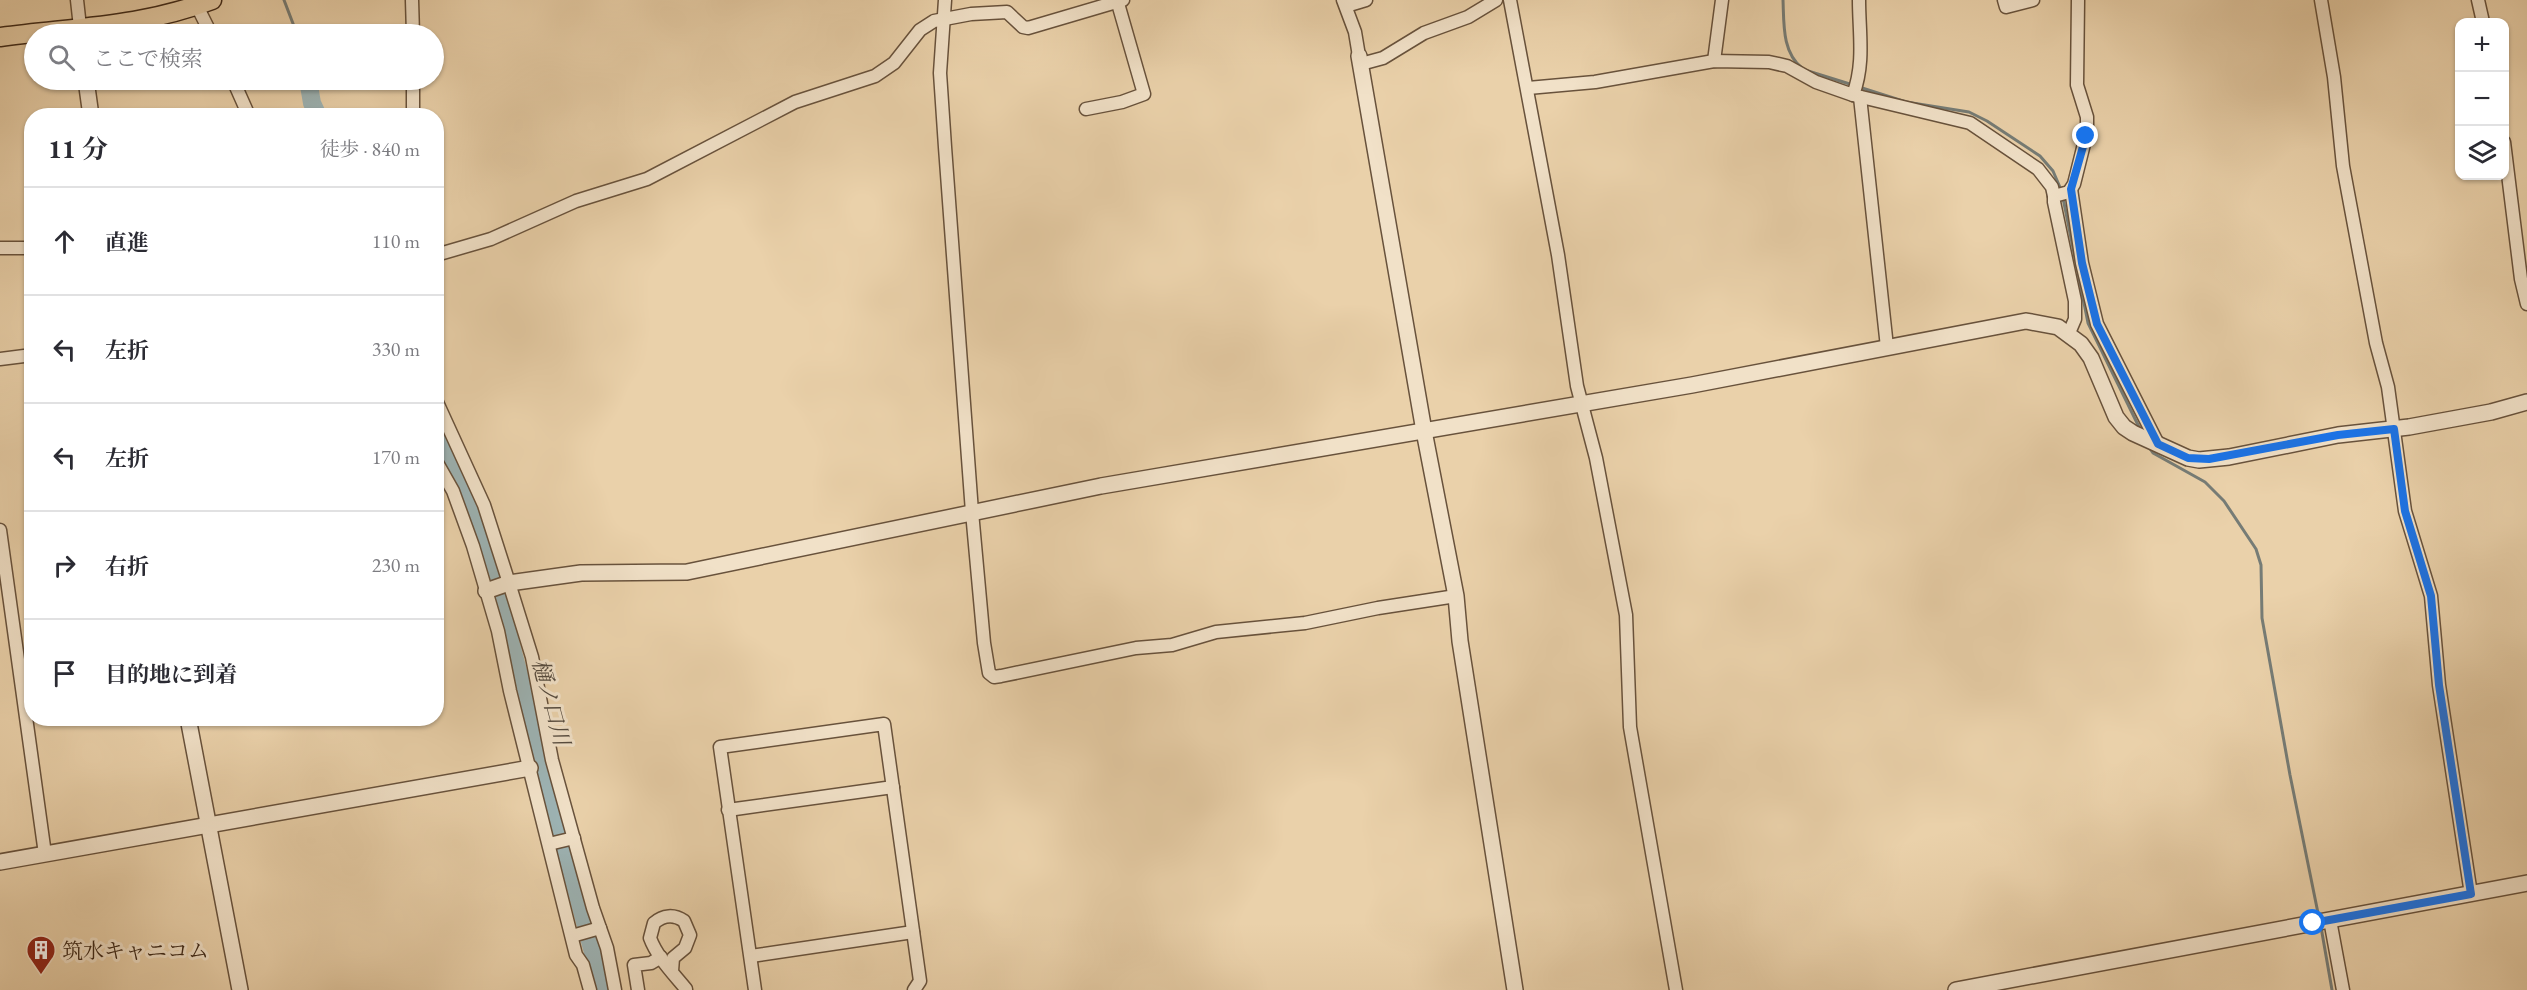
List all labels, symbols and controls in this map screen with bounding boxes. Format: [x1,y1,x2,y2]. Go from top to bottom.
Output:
map controls [2455,18,2509,180]
button: + [2455,18,2509,72]
search box [24,24,444,90]
icon: search [45,41,78,74]
text: ここで検索 [93,44,203,73]
button: − [2455,72,2509,126]
route end [2072,122,2098,148]
button: layers [2455,126,2509,180]
text: 11 分 [48,132,108,166]
text: 徒歩 · 840 m [320,136,420,162]
icon: ahead [48,225,81,258]
text: 直進 [105,228,149,257]
text: 110 m [372,228,420,254]
icon: left [48,333,81,366]
text: 左折 [105,336,149,365]
text: 330 m [372,336,420,362]
icon: left [48,441,81,474]
text: 左折 [105,444,149,473]
text: 170 m [372,444,420,470]
icon: right [48,549,81,582]
text: 右折 [105,552,149,581]
text: 230 m [372,552,420,578]
water label: 樋ノ口川 [526,656,577,750]
icon: arrive [48,657,81,690]
text: 目的地に到着 [105,660,237,689]
route start [2299,909,2325,935]
building icon: 筑水キャニコム [25,934,57,976]
place label: 筑水キャニコム [62,937,209,964]

